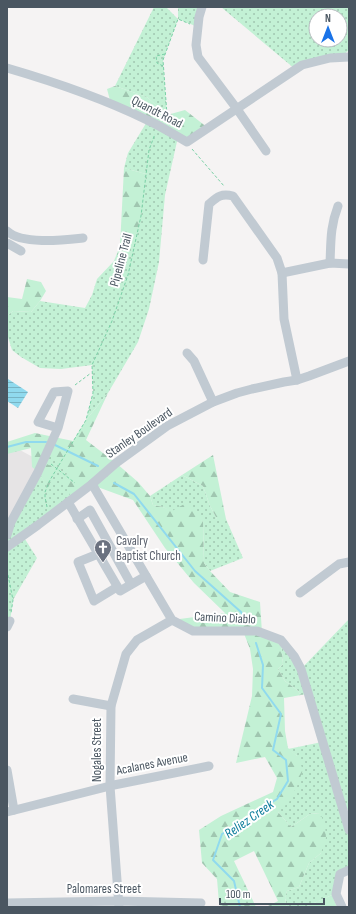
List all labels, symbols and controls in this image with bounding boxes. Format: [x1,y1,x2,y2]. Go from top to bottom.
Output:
north arrow [308,8,348,48]
text: N [325,12,331,25]
street label: Quandt Road [129,92,185,132]
street label: Pipeline Trail [106,232,136,288]
street label: Stanley Boulevard [103,404,175,462]
place label: Cavalry Baptist Church [116,533,181,564]
church icon: Cavalry Baptist Church [93,538,113,563]
street label: Camino Diablo [194,608,256,628]
street label: Nogales Street [89,718,105,782]
street label: Acalanes Avenue [114,749,189,779]
water label: Reliez Creek [221,796,277,842]
scale bar [220,880,324,906]
street label: Palomares Street [67,881,141,897]
text: 100 m [226,887,251,902]

